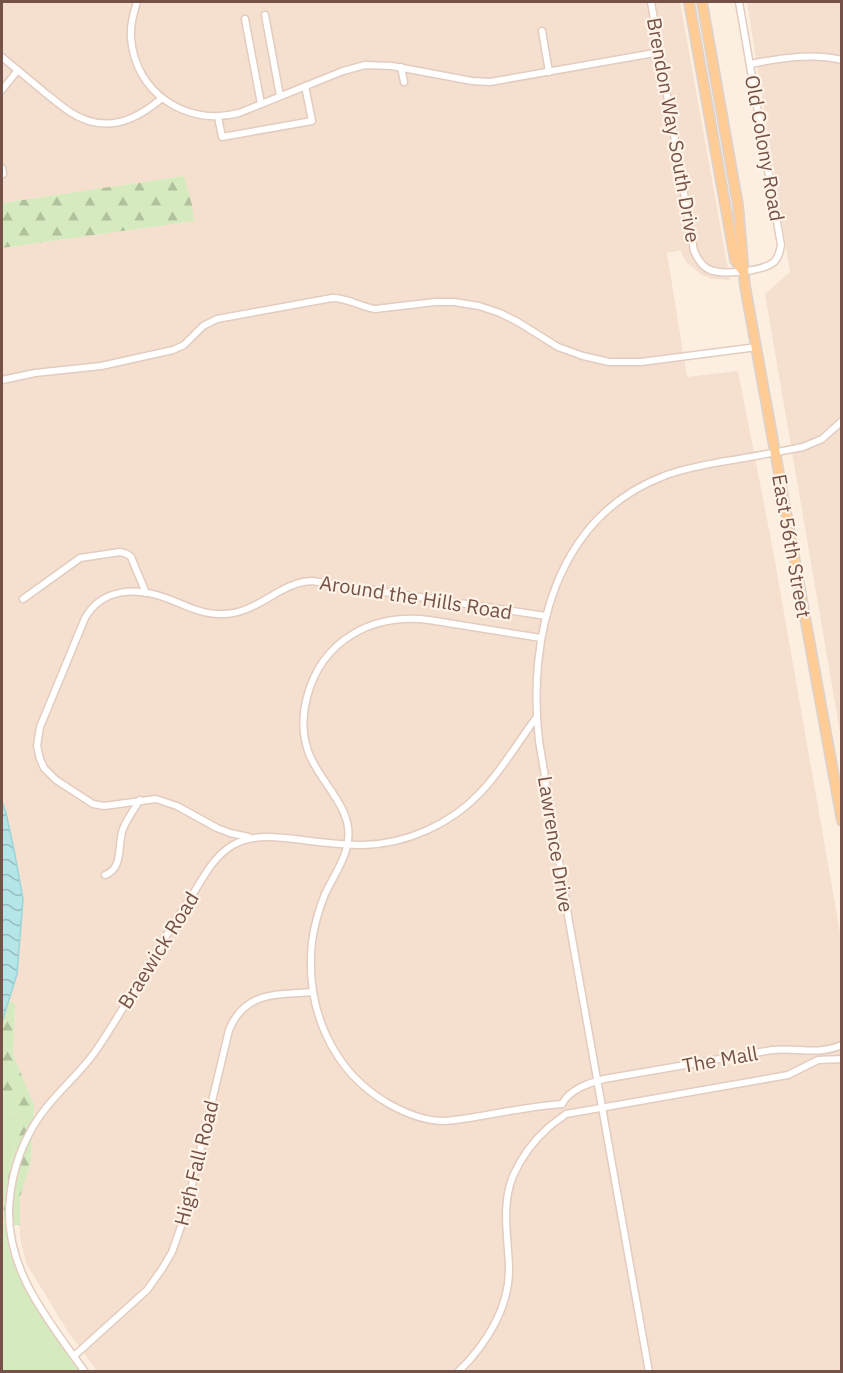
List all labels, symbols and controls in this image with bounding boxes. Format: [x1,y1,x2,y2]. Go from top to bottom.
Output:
street label: Brendon Way South Drive [641,15,707,245]
street label: Old Colony Road [739,73,791,223]
street label: East 56th Street [766,472,818,620]
street label: Around the Hills Road [318,568,514,626]
street label: Lawrence Drive [532,774,580,914]
street label: Braewick Road [111,886,205,1014]
street label: The Mall [680,1039,760,1079]
street label: High Fall Road [167,1097,225,1229]

